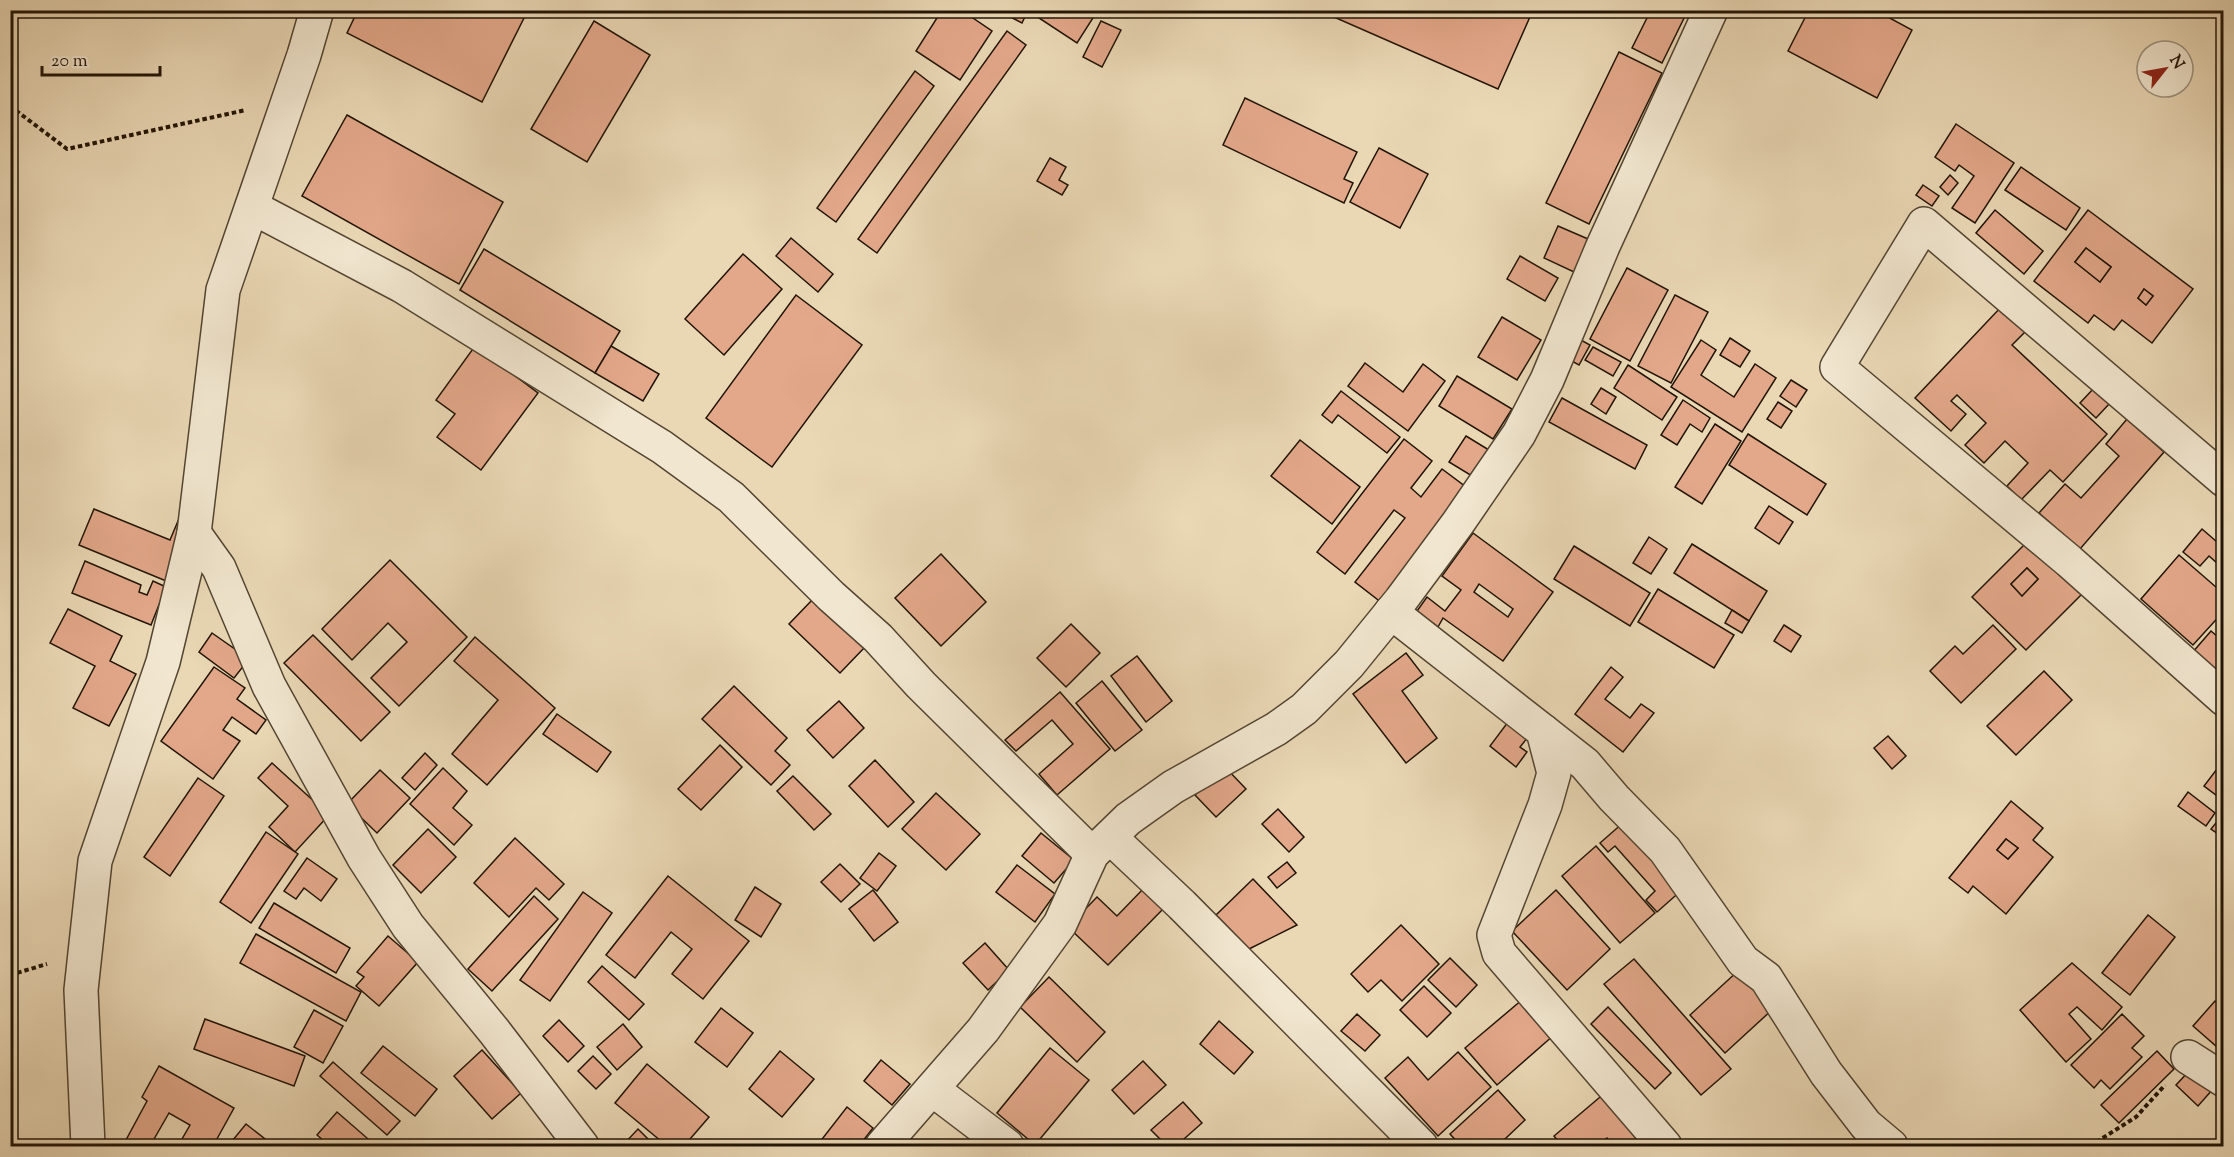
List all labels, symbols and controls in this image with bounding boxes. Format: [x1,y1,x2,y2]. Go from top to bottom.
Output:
scale bar [42,39,160,77]
north arrow [2135,39,2195,99]
text: 20 m [51,49,88,75]
text: N [2163,51,2189,74]

